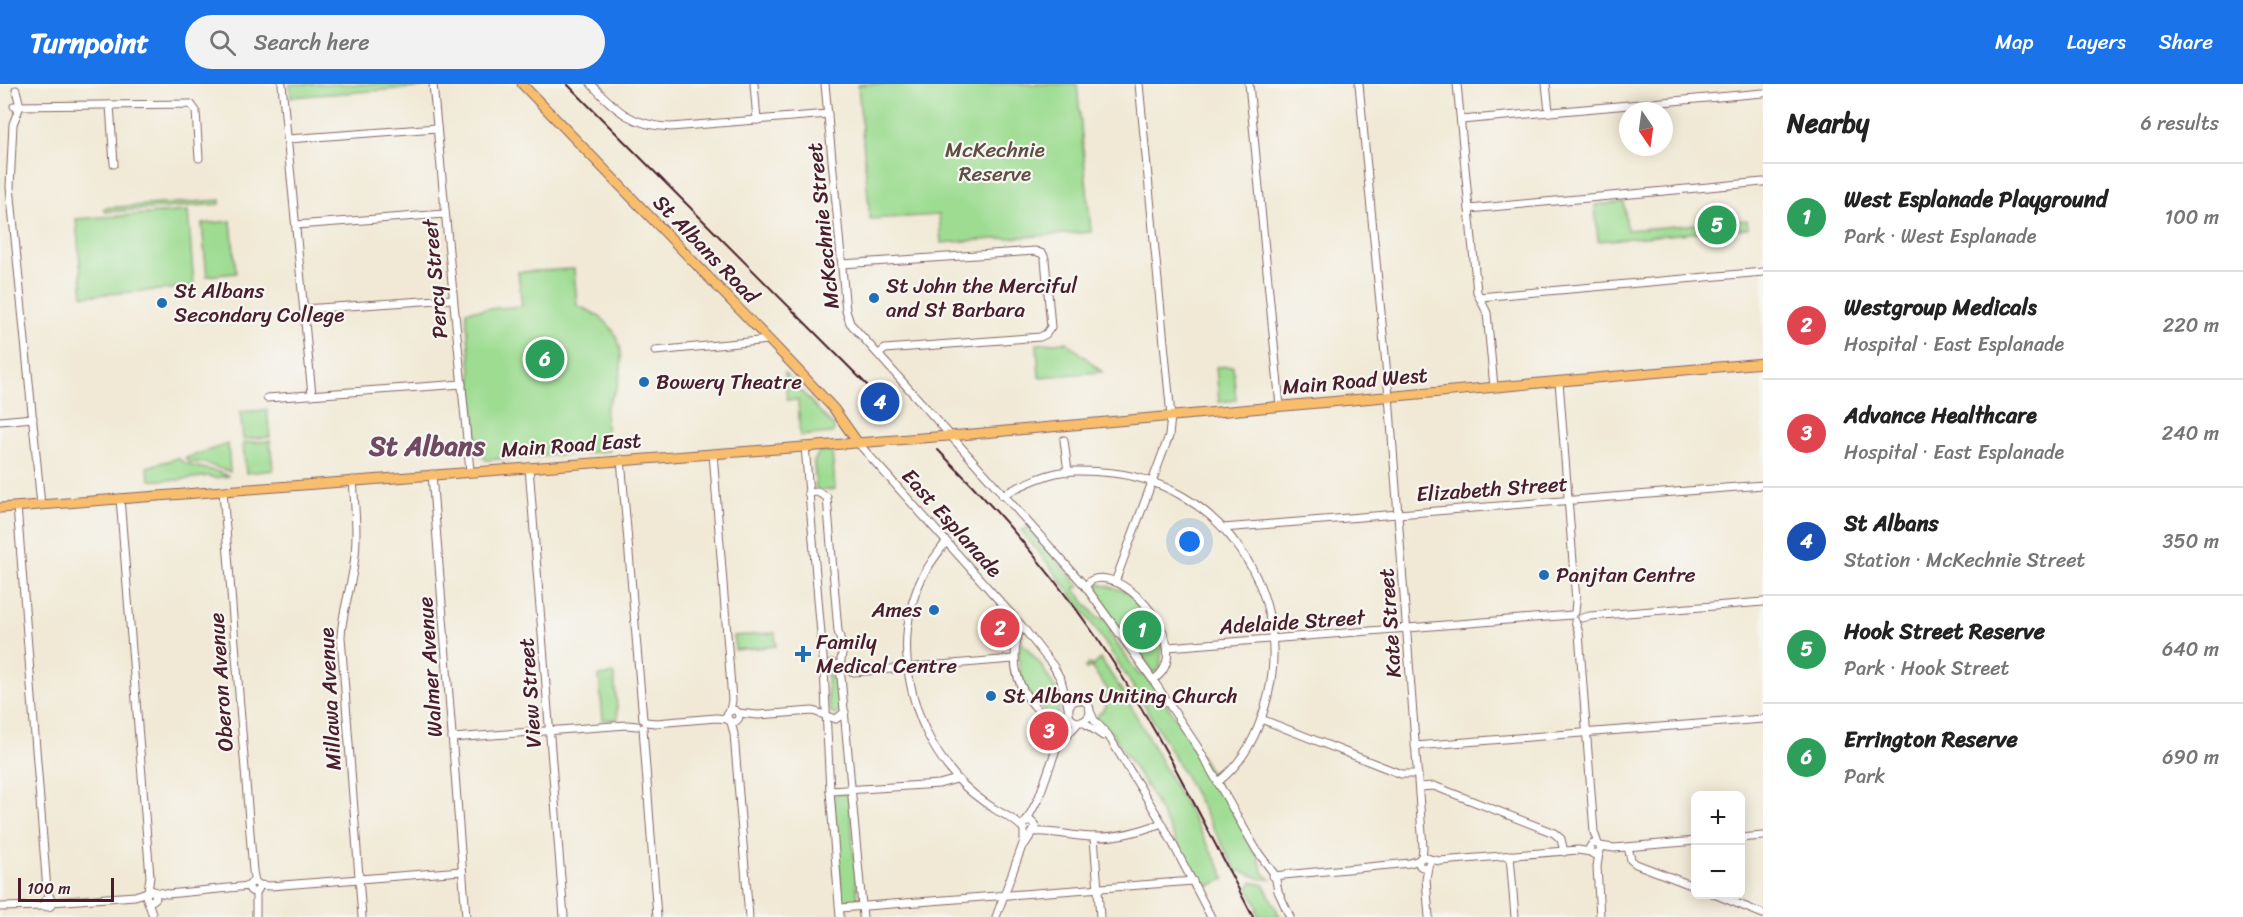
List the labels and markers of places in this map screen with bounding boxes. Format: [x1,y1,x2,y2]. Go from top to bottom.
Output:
pin: 5 [1698,202,1736,248]
place label: St John the Merciful and St Barbara [886,267,1078,329]
place label: St Albans Secondary College [174,272,344,334]
marker: St John the Merciful and St Barbara [867,291,881,305]
marker: St Albans Secondary College [155,296,169,310]
pin: 6 [526,336,564,382]
place label: Bowery Theatre [656,363,802,401]
marker: Bowery Theatre [637,375,651,389]
pin: 4 [860,380,900,424]
place label: Panjtan Centre [1556,556,1696,594]
marker: Panjtan Centre [1537,568,1551,582]
place label: Ames [871,591,922,629]
marker: Ames [927,603,941,617]
pin: 2 [980,606,1020,650]
pin: 1 [1122,608,1162,652]
place label: Family Medical Centre [816,623,957,685]
marker: Family Medical Centre [794,645,812,663]
place label: St Albans Uniting Church [1003,677,1238,715]
marker: St Albans Uniting Church [984,689,998,703]
pin: 3 [1030,708,1068,754]

